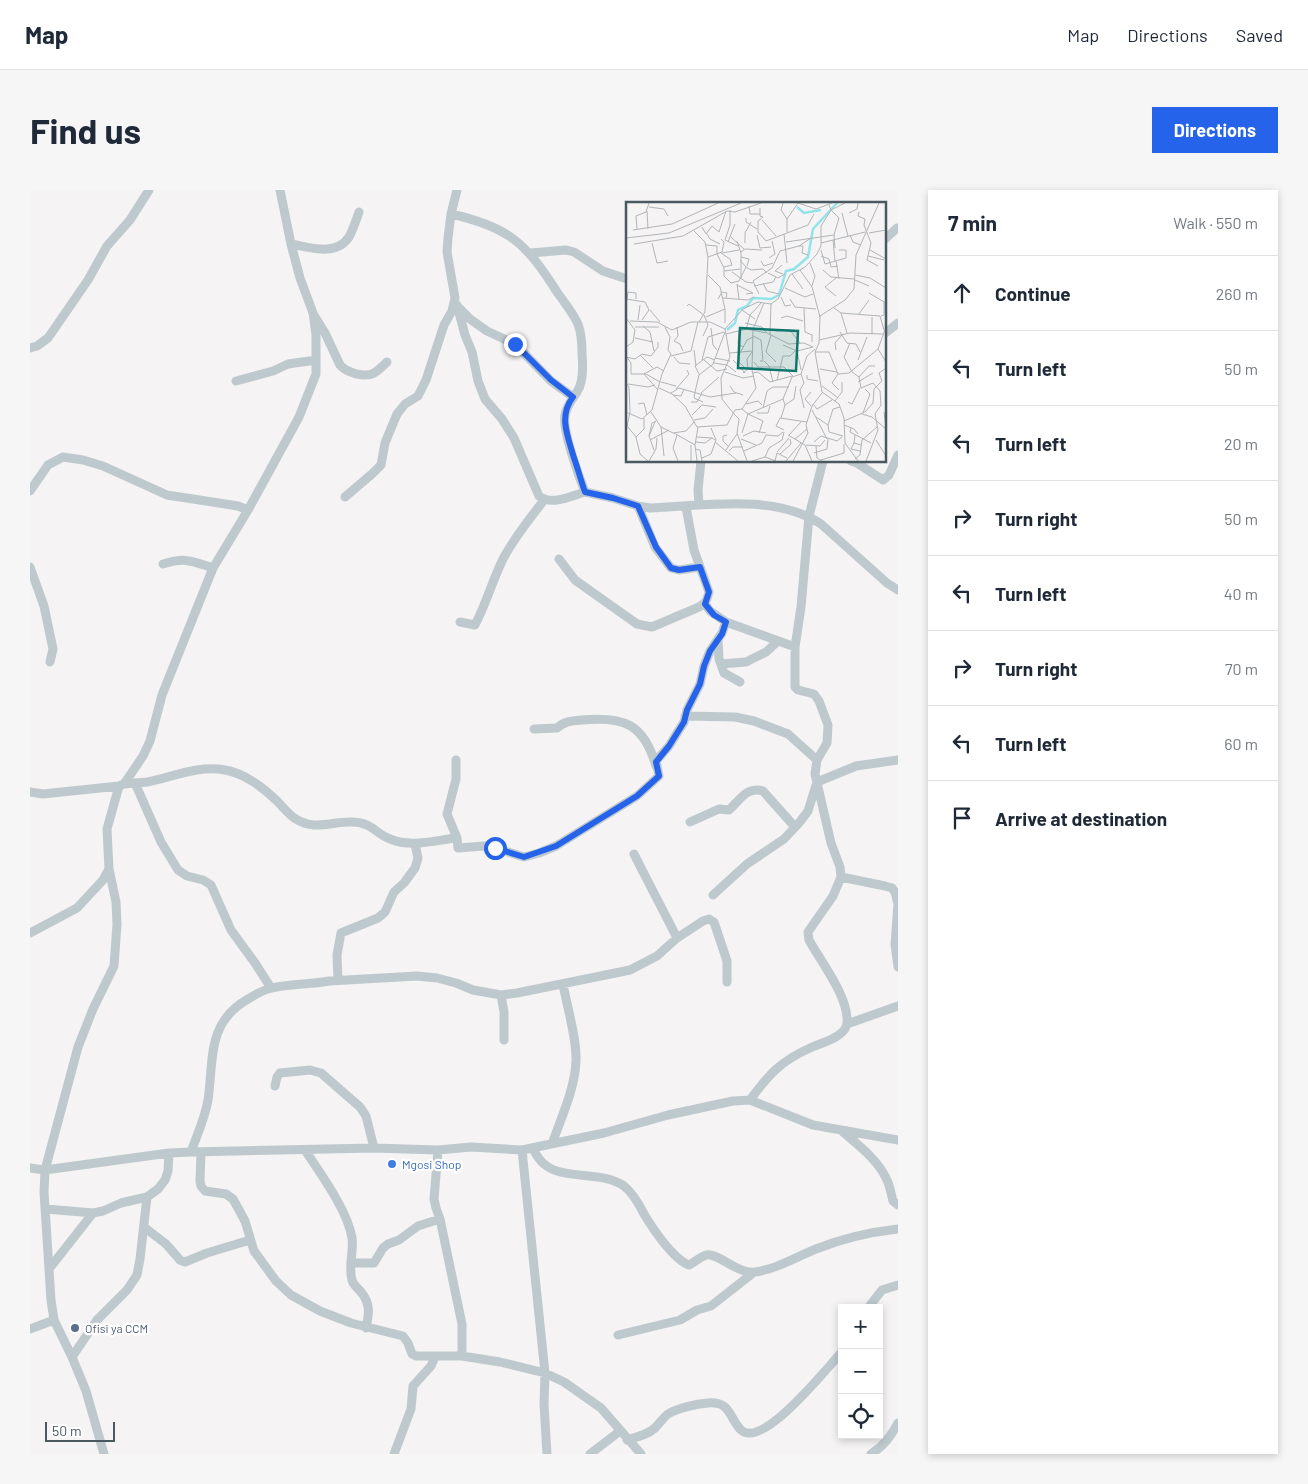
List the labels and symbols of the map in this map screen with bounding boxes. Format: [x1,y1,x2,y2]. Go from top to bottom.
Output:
inset map [626,202,886,462]
route end [504,333,527,356]
route start [484,837,507,860]
place label: Mgosi Shop [402,1157,461,1171]
marker: Mgosi Shop [386,1158,398,1170]
place label: Ofisi ya CCM [85,1321,148,1335]
marker: Ofisi ya CCM [69,1322,81,1334]
scale bar [45,1419,115,1442]

